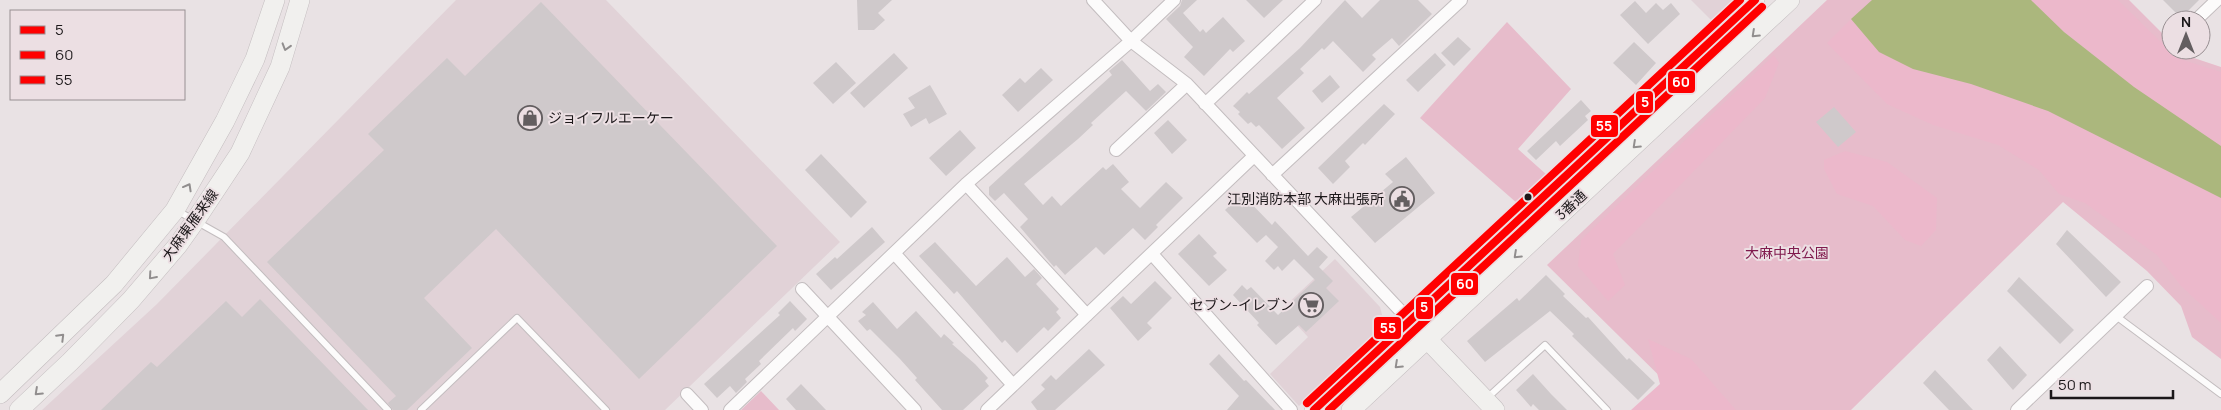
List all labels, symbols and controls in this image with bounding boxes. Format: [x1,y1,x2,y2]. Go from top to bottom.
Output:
legend [10,10,185,100]
north arrow [2161,10,2211,60]
text: N [2181,12,2191,31]
text: 5 [55,19,64,40]
one-way arrow [1752,28,1761,37]
one-way arrow [281,42,291,50]
text: 60 [55,44,73,65]
text: 55 [55,69,72,90]
line badge: 60 [1667,70,1696,94]
text: 60 [1672,72,1690,91]
line badge: 5 [1635,90,1654,114]
text: 5 [1641,92,1649,111]
shop icon: ジョイフルエーケー [517,105,543,131]
place label: ジョイフルエーケー [548,108,674,127]
line badge: 55 [1590,114,1619,138]
text: 55 [1596,116,1612,135]
one-way arrow [1633,139,1642,148]
one-way arrow [182,183,192,192]
street label: 大麻東雁来線 [157,185,222,264]
street label: 3番通 [1551,185,1590,224]
public building icon: 江別消防本部 大麻出張所 [1389,186,1415,212]
place label: 江別消防本部 大麻出張所 [1227,189,1384,208]
unlabelled marker [1523,192,1533,202]
park label: 大麻中央公園 [1745,243,1829,262]
one-way arrow [1514,249,1523,258]
one-way arrow [148,270,157,279]
line badge: 60 [1450,272,1479,296]
text: 60 [1456,274,1474,293]
supermarket icon: セブン-イレブン [1298,292,1324,318]
place label: セブン-イレブン [1190,295,1294,314]
line badge: 5 [1415,296,1434,320]
text: 5 [1420,297,1428,316]
line badge: 55 [1373,316,1402,340]
text: 55 [1380,318,1396,337]
one-way arrow [55,333,64,342]
one-way arrow [1395,360,1404,369]
scale bar [2051,368,2174,400]
text: 50 m [2058,374,2092,395]
one-way arrow [35,386,44,395]

